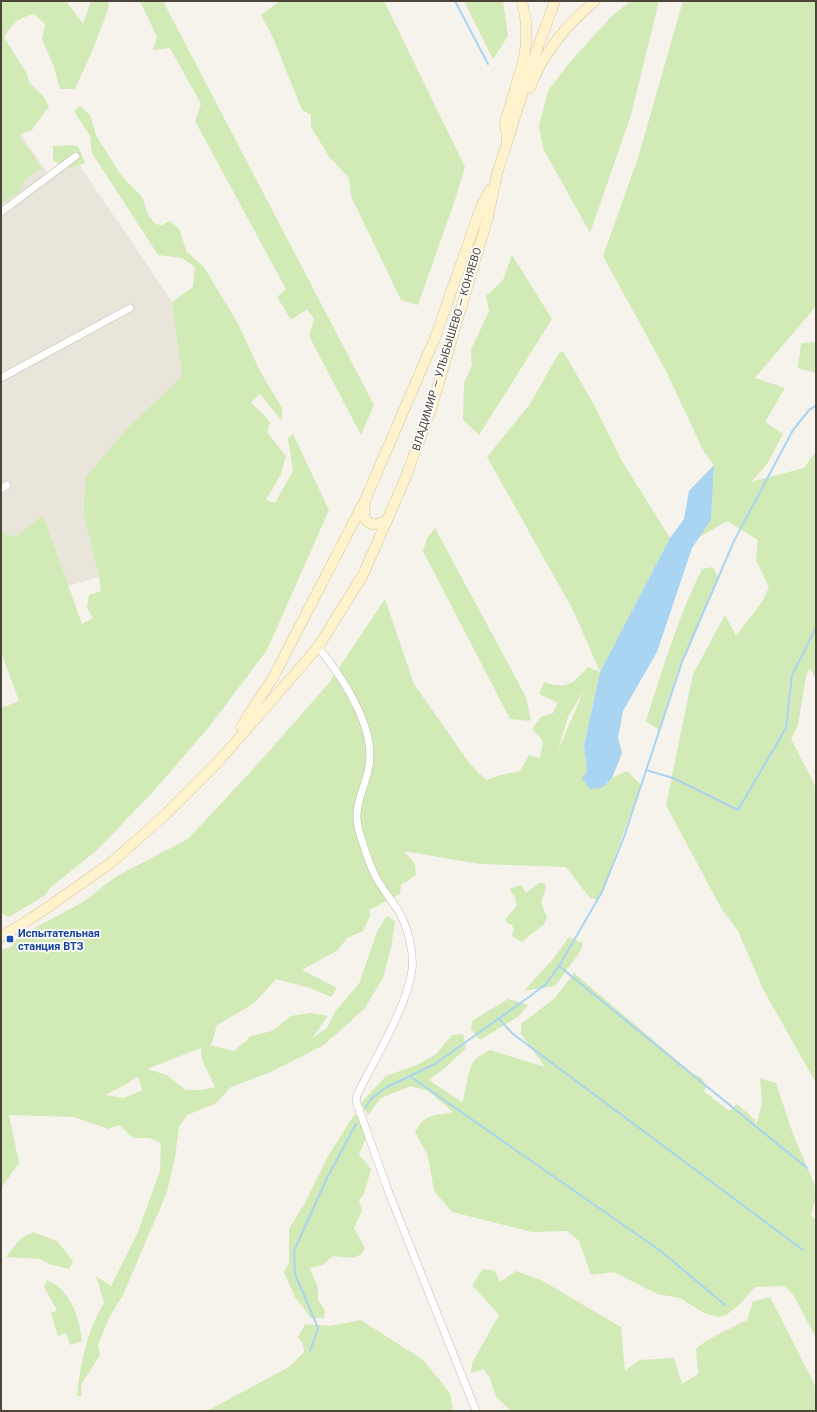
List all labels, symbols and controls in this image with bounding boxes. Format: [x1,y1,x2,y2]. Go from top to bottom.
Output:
street label: ВЛАДИМИР — УЛЫБЫШЕВО — КОНЯЕВО [410,246,484,452]
place label: Испытательная станция ВТЗ [18,927,100,953]
marker: Испытательная станция ВТЗ [5,934,15,944]

